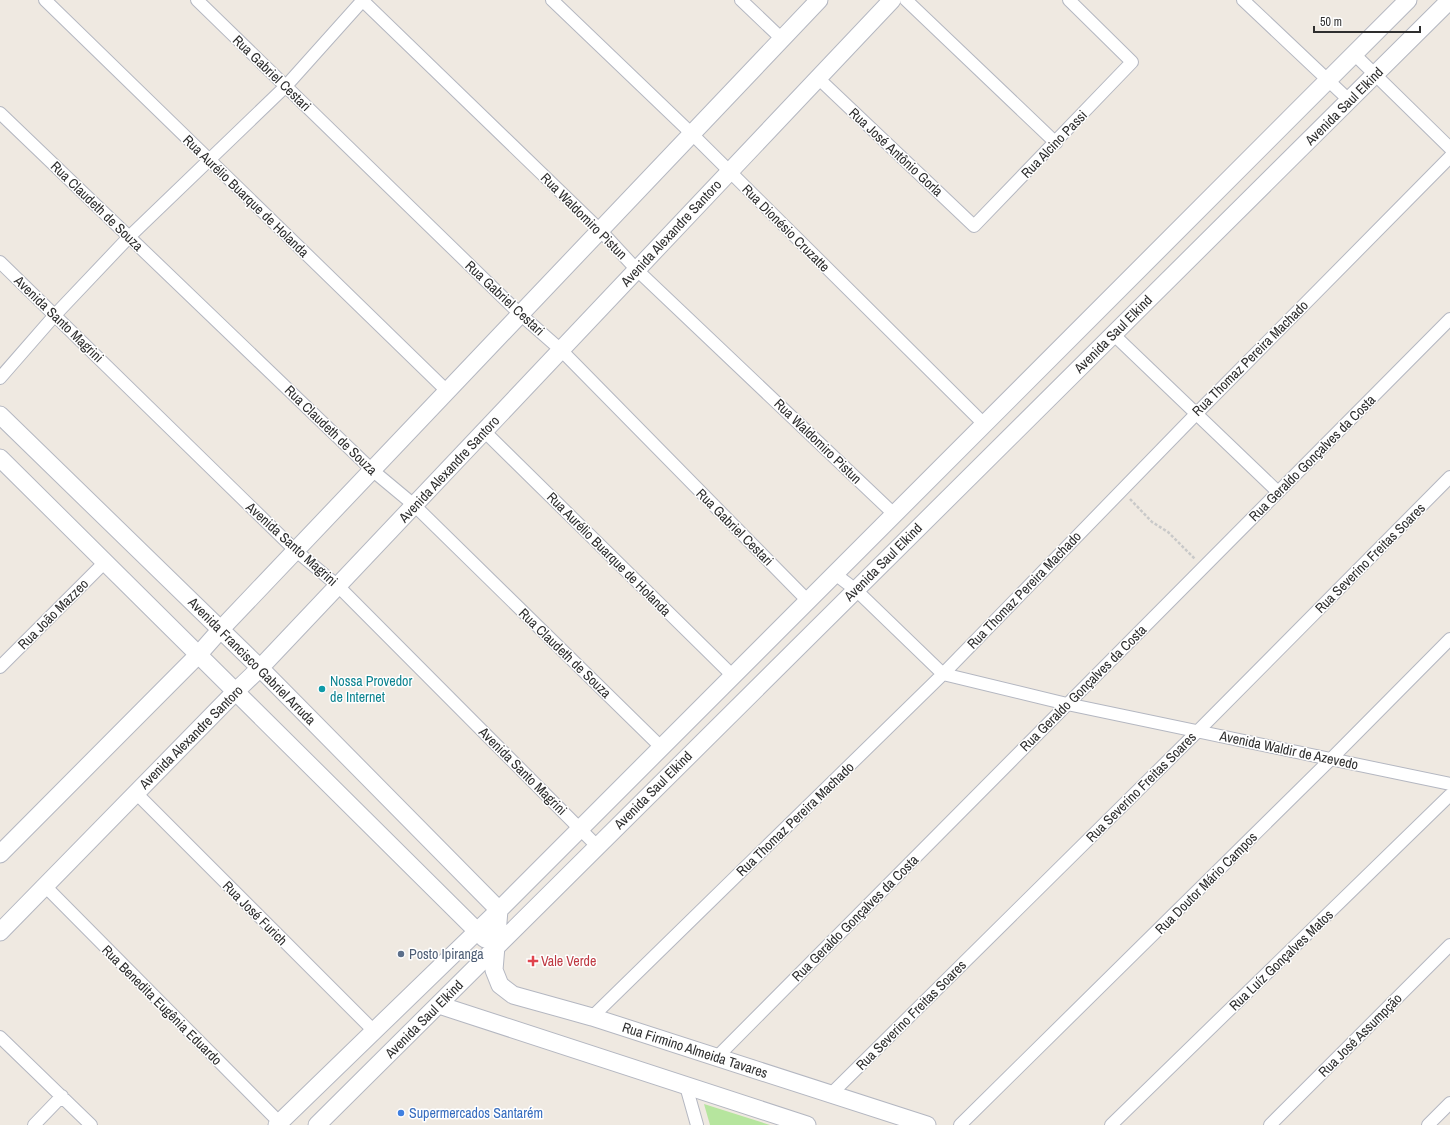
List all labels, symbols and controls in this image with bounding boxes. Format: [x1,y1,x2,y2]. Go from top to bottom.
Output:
scale bar [1314,8,1420,34]
text: 50 m [1320,14,1342,30]
street label: Rua Gabriel Cestari [229,31,315,115]
street label: Avenida Saul Elkind [1300,63,1387,150]
street label: Rua José Antônio Gorla [845,104,947,201]
street label: Rua Alcino Passi [1017,106,1091,182]
street label: Rua Aurélio Buarque de Holanda [179,131,313,261]
street label: Rua Claudeth de Souza [47,157,148,255]
street label: Rua Waldomiro Pistun [537,169,631,263]
street label: Avenida Alexandre Santoro [616,176,725,291]
street label: Rua Dionésio Cruzatte [738,180,834,276]
street label: Rua Gabriel Cestari [462,257,548,339]
street label: Avenida Santo Magrini [10,271,107,366]
street label: Avenida Saul Elkind [1069,291,1156,378]
street label: Rua Thomaz Pereira Machado [1188,296,1312,420]
street label: Rua Claudeth de Souza [281,381,382,479]
street label: Rua Geraldo Gonçalves da Costa [1245,391,1379,525]
street label: Rua Waldomiro Pistun [770,395,866,487]
street label: Avenida Alexandre Santoro [394,412,503,527]
street label: Rua Gabriel Cestari [693,485,777,569]
street label: Rua Aurélio Buarque de Holanda [543,488,675,620]
street label: Avenida Santo Magrini [242,497,342,590]
street label: Rua Severino Freitas Soares [1311,499,1429,617]
street label: Avenida Saul Elkind [839,519,926,606]
street label: Rua Thomaz Pereira Machado [963,527,1085,653]
street label: Rua João Mazzeo [14,575,92,653]
street label: Avenida Francisco Gabriel Arruda [184,593,320,729]
street label: Rua Claudeth de Souza [515,604,616,702]
street label: Rua Geraldo Gonçalves da Costa [1016,621,1150,755]
place label: Nossa Provedor de Internet [330,672,412,706]
street label: Avenida Alexandre Santoro [135,681,247,793]
marker: Nossa Provedor de Internet [317,684,327,694]
street label: Avenida Santo Magrini [474,722,571,819]
street label: Avenida Waldir de Azevedo [1217,726,1360,773]
street label: Rua Severino Freitas Soares [1082,728,1200,846]
street label: Avenida Saul Elkind [609,747,696,834]
street label: Rua Thomaz Pereira Machado [732,758,858,880]
street label: Rua Doutor Mário Campos [1151,828,1261,938]
street label: Rua Geraldo Gonçalves da Costa [788,851,922,985]
street label: Rua José Furich [219,877,291,949]
street label: Rua Luíz Gonçalves Matos [1225,905,1337,1014]
street label: Rua Benedita Eugênia Eduardo [98,941,226,1069]
place label: Posto Ipiranga [409,945,484,963]
marker: Posto Ipiranga [396,949,406,959]
place label: Vale Verde [541,952,596,970]
marker: Vale Verde [528,956,538,966]
street label: Rua Severino Freitas Soares [852,956,970,1074]
street label: Avenida Saul Elkind [380,976,467,1063]
street label: Rua José Assumpção [1314,989,1406,1081]
street label: Rua Firmino Almeida Tavares [620,1018,770,1082]
place label: Supermercados Santarém [409,1104,543,1122]
marker: Supermercados Santarém [396,1108,406,1118]

